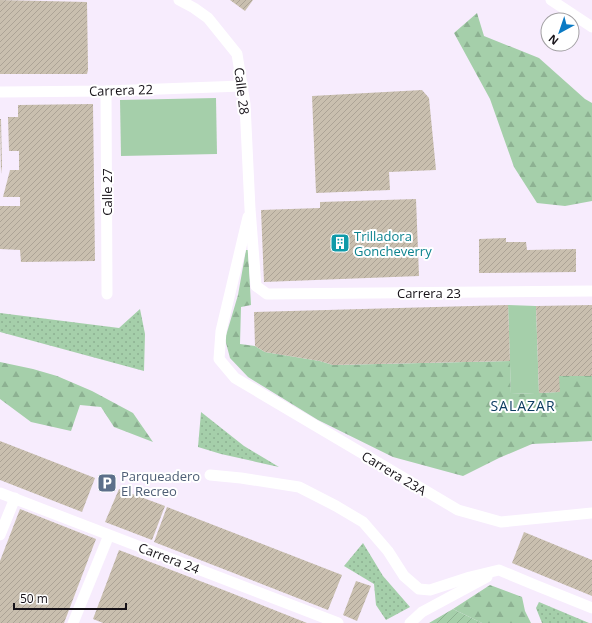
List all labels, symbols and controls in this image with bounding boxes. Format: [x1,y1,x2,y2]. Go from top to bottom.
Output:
north arrow [540,12,580,52]
text: N [545,31,562,49]
street label: Calle 28 [230,66,254,116]
street label: Carrera 22 [89,80,153,100]
street label: Calle 27 [98,168,116,216]
place label: Trilladora Goncheverry [354,227,432,260]
building icon: Trilladora Goncheverry [329,232,351,254]
street label: Carrera 23 [397,284,461,302]
district label: SALAZAR [490,396,556,415]
street label: Carrera 23A [358,447,430,500]
place label: Parqueadero El Recreo [121,467,200,500]
parking icon: Parqueadero El Recreo [96,472,118,494]
street label: Carrera 24 [136,538,203,578]
scale bar [14,585,126,611]
text: 50 m [20,590,48,607]

